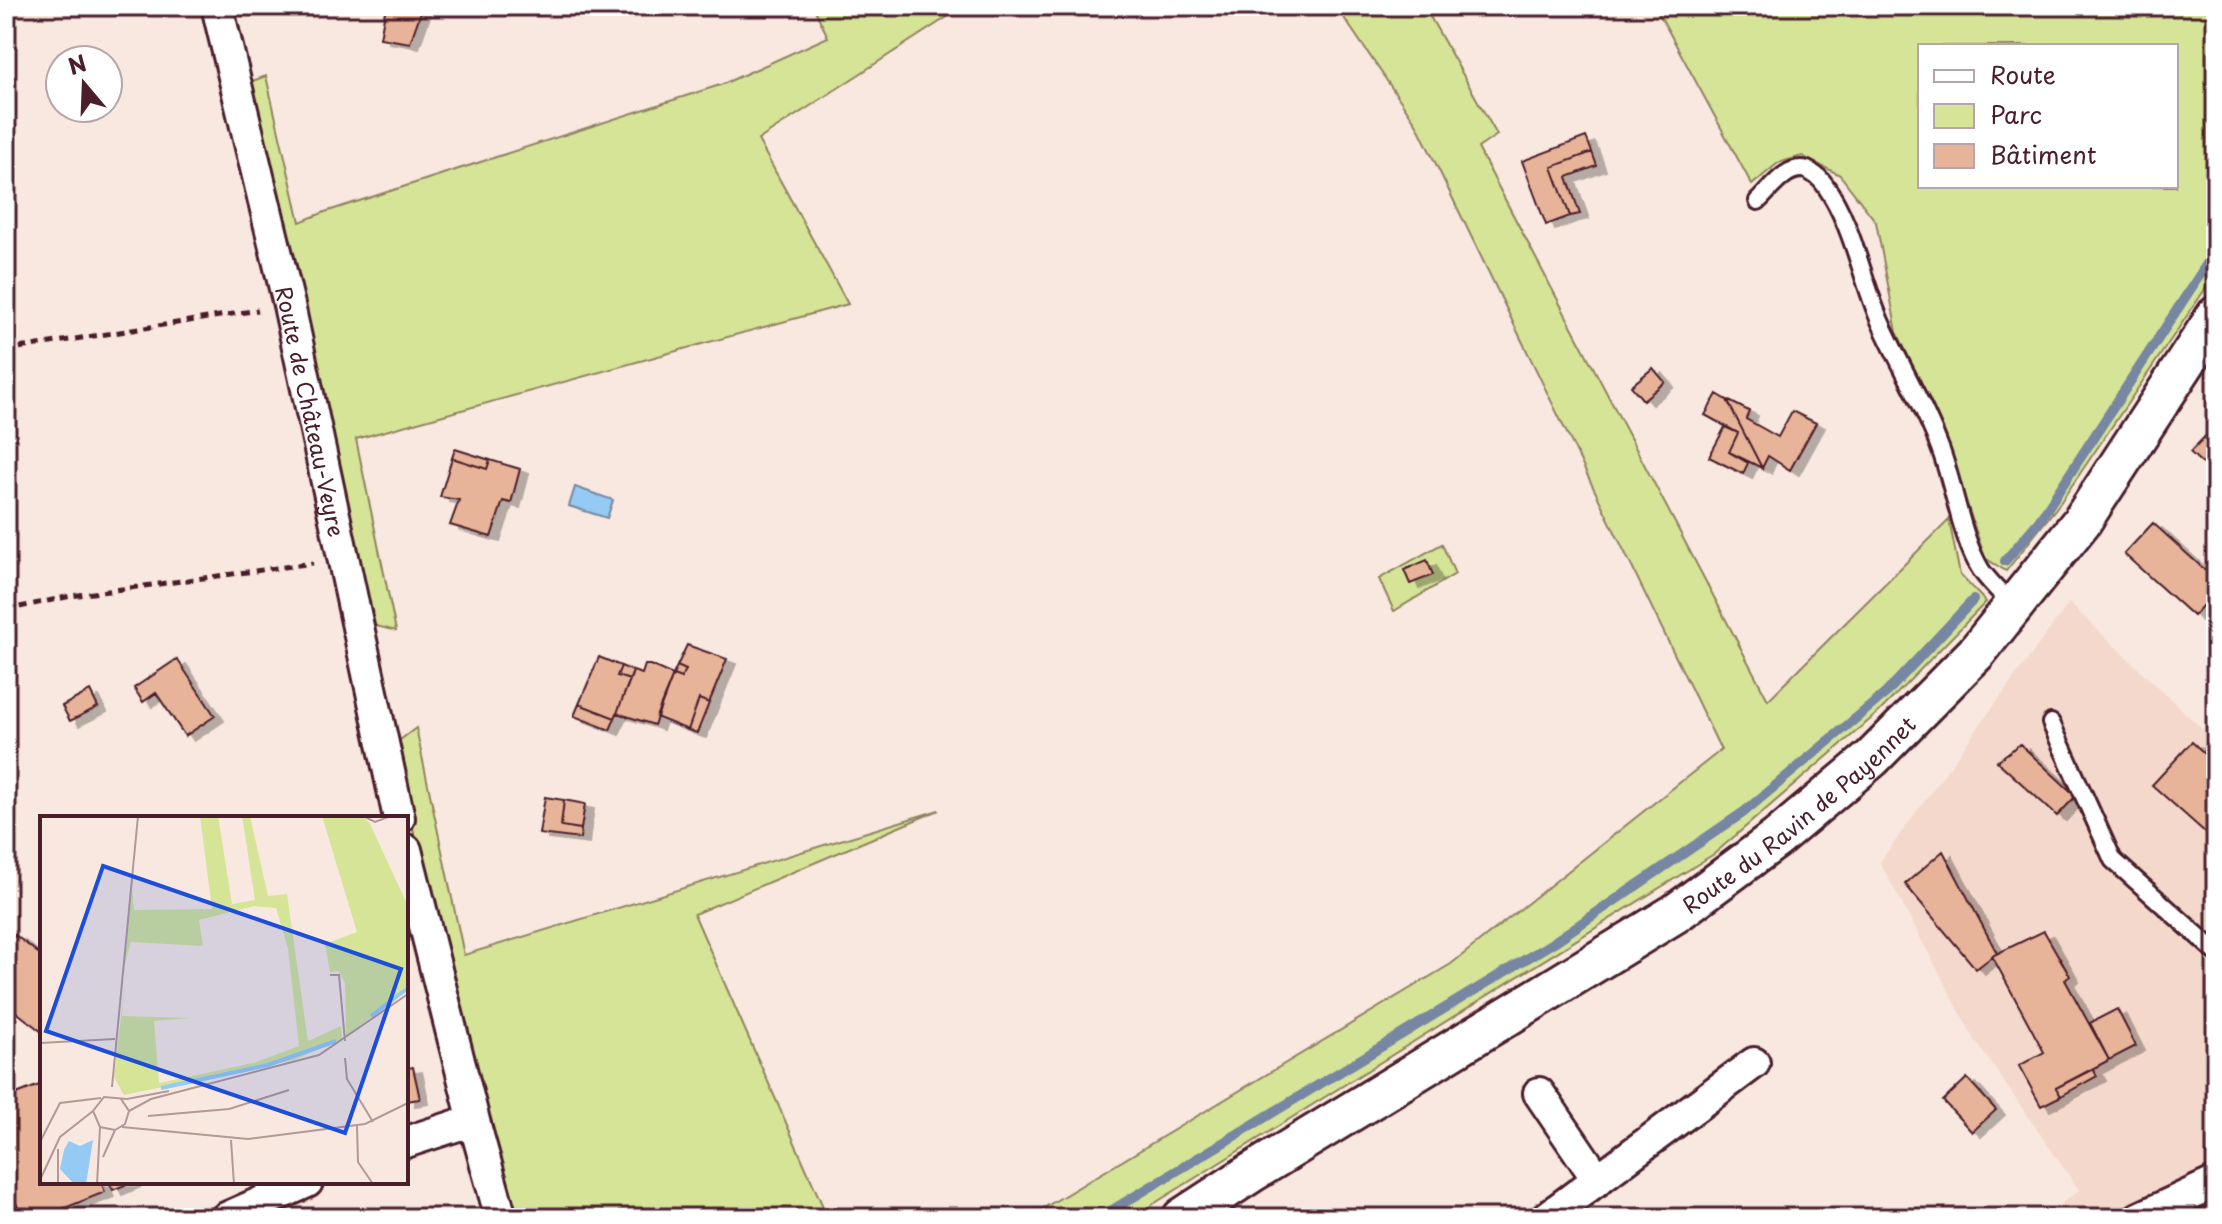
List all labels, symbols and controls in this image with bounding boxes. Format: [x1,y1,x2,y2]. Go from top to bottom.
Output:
north arrow [44,44,124,124]
legend [1918,44,2178,188]
text: N [63,45,91,82]
text: Route [1990,56,2056,92]
text: Parc [1990,96,2042,132]
text: Bâtiment [1990,136,2097,172]
street label: Route de Château-Veyre [268,282,355,540]
street label: Route du Ravin de Payennet [1674,708,1922,920]
inset map [40,816,408,1184]

